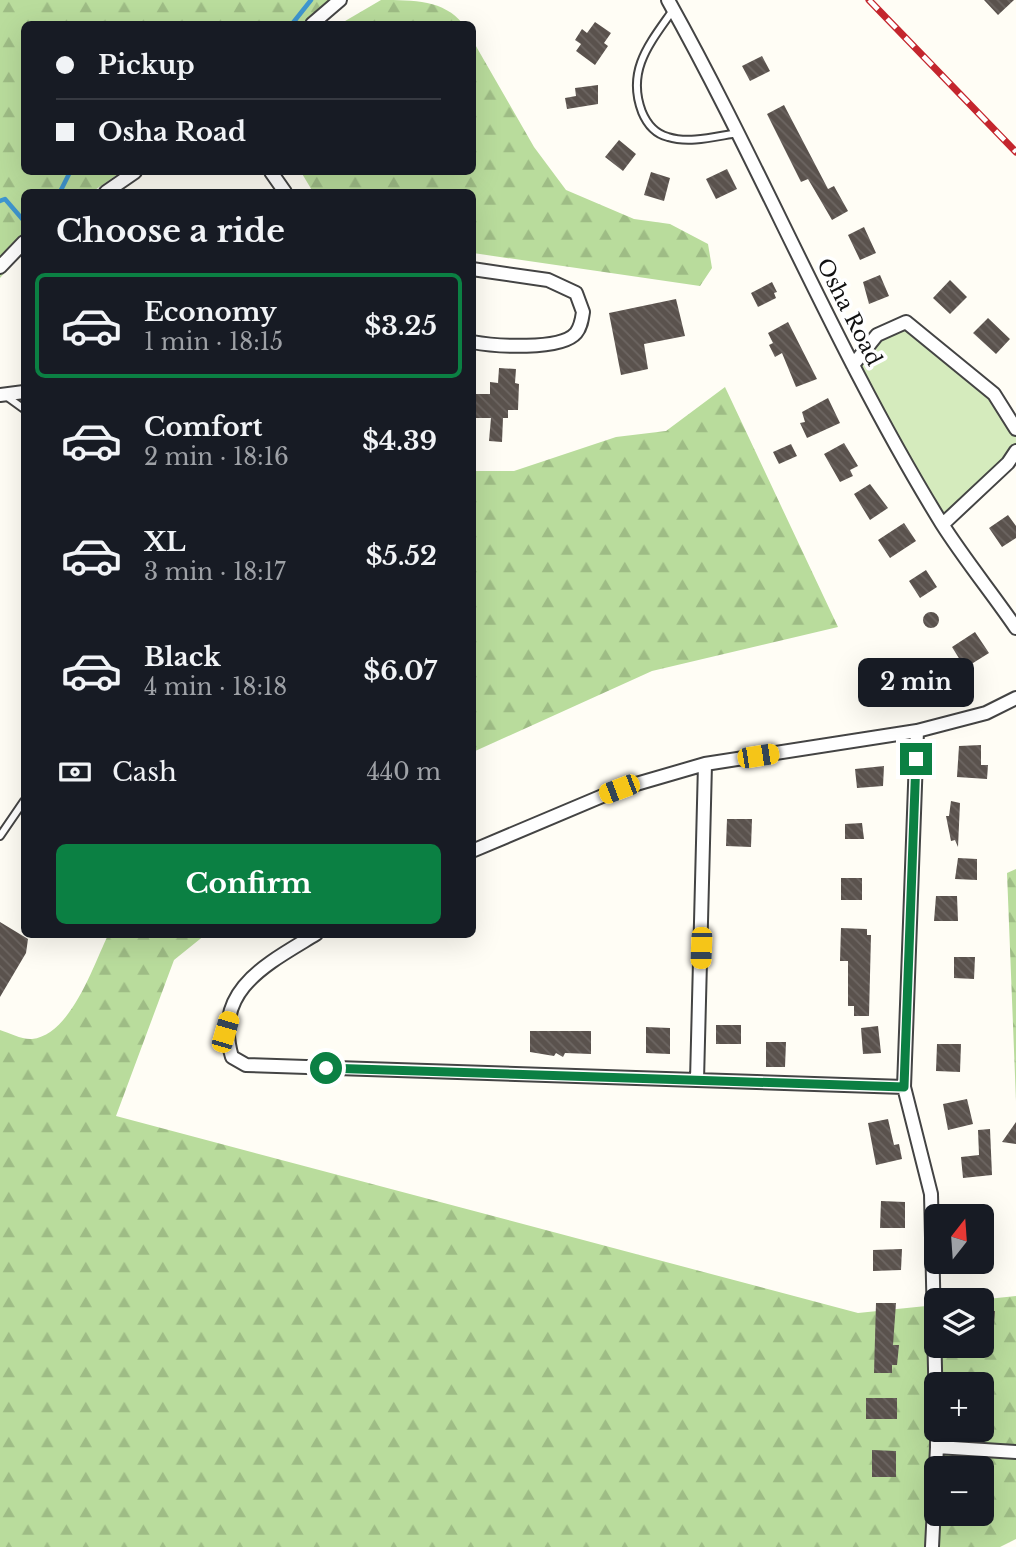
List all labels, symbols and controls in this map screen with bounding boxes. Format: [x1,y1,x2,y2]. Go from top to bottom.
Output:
text: Pickup [98,49,195,81]
text: Osha Road [98,116,246,148]
text: Choose a ride [56,211,285,251]
street label: Osha Road [811,254,887,370]
icon: car [60,294,123,357]
text: Economy [144,296,277,328]
text: $3.25 [365,310,437,342]
text: 1 min · 18:15 [144,328,283,356]
icon: car [60,409,123,472]
text: Comfort [144,411,262,443]
text: $4.39 [362,425,437,457]
text: 2 min · 18:16 [144,443,289,471]
icon: car [60,524,123,587]
text: XL [144,526,186,558]
text: $5.52 [366,540,437,572]
text: 3 min · 18:17 [144,558,285,586]
icon: car [60,639,123,702]
text: Black [144,641,221,673]
text: $6.07 [363,655,437,687]
callout: 2 min [858,658,974,706]
text: 2 min [880,668,952,696]
text: 4 min · 18:18 [144,673,287,701]
car [736,742,781,770]
route end [900,743,932,775]
icon: cash [56,753,94,791]
text: Cash [112,756,177,788]
text: 440 m [366,758,441,786]
car [596,772,643,806]
button: Confirm [56,844,441,924]
car [690,927,713,969]
car [210,1009,241,1055]
route start [310,1052,342,1084]
north arrow [924,1204,994,1274]
map controls [924,1204,994,1526]
button: layers [924,1288,994,1358]
button: + [924,1372,994,1442]
button: − [924,1456,994,1526]

